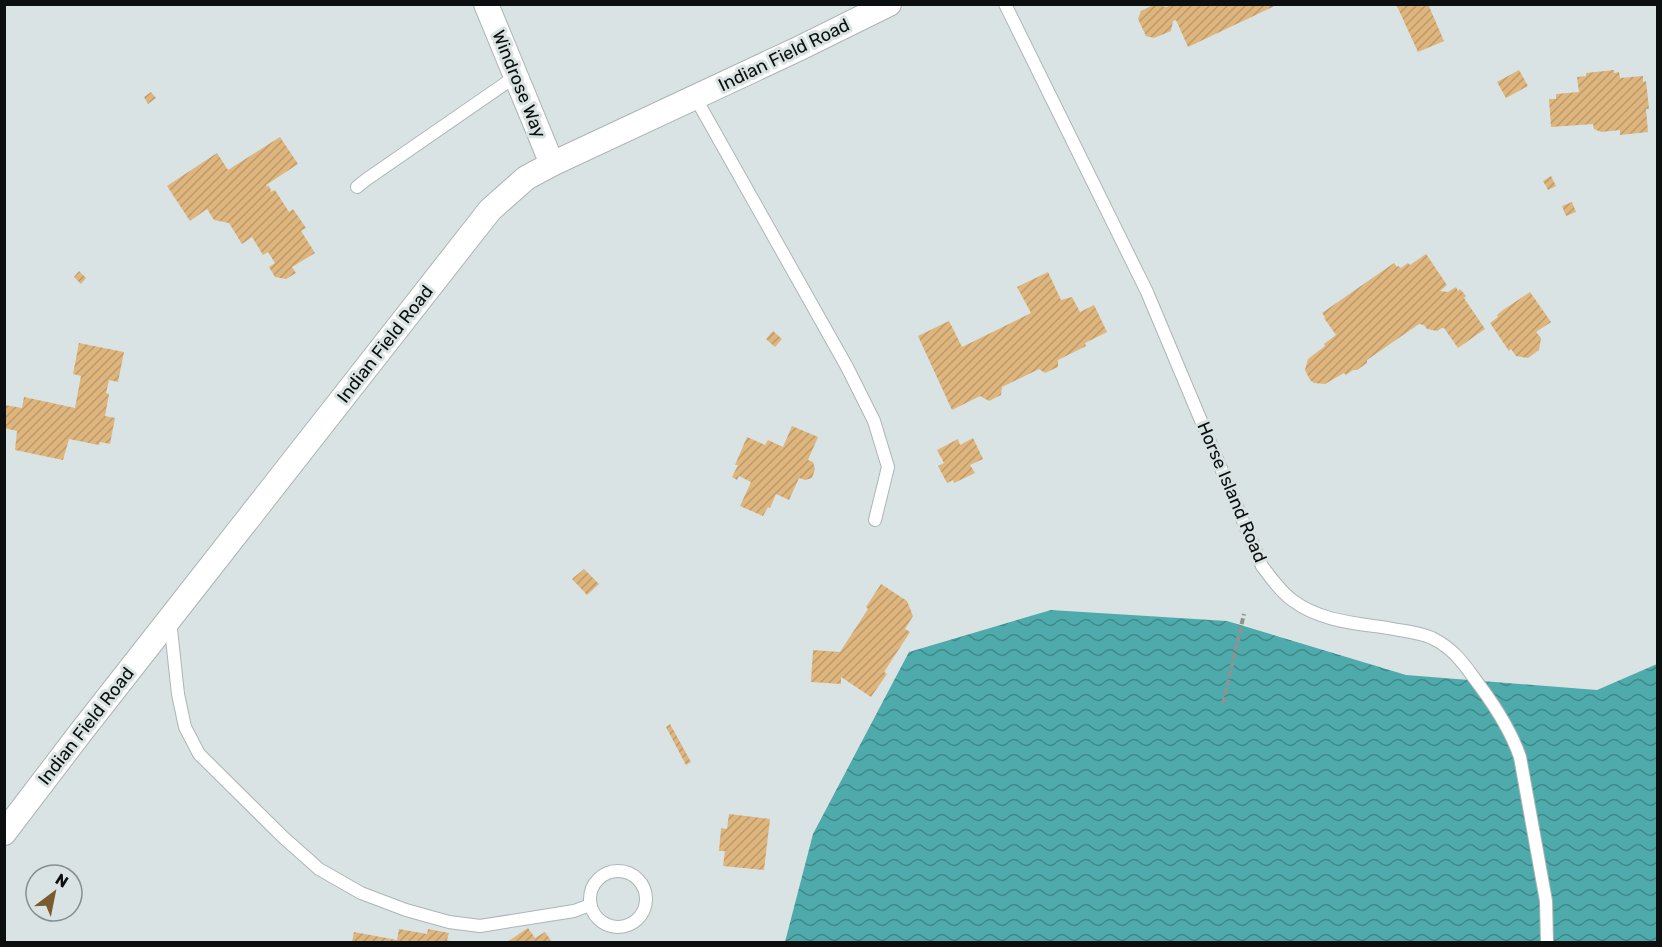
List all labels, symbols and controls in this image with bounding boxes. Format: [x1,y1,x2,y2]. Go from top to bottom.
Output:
street label: Indian Field Road [715,14,853,96]
street label: Windrose Way [487,27,551,141]
street label: Indian Field Road [332,281,438,407]
street label: Horse Island Road [1192,418,1272,566]
street label: Indian Field Road [33,663,139,789]
north arrow [24,863,84,923]
text: N [52,870,72,892]

